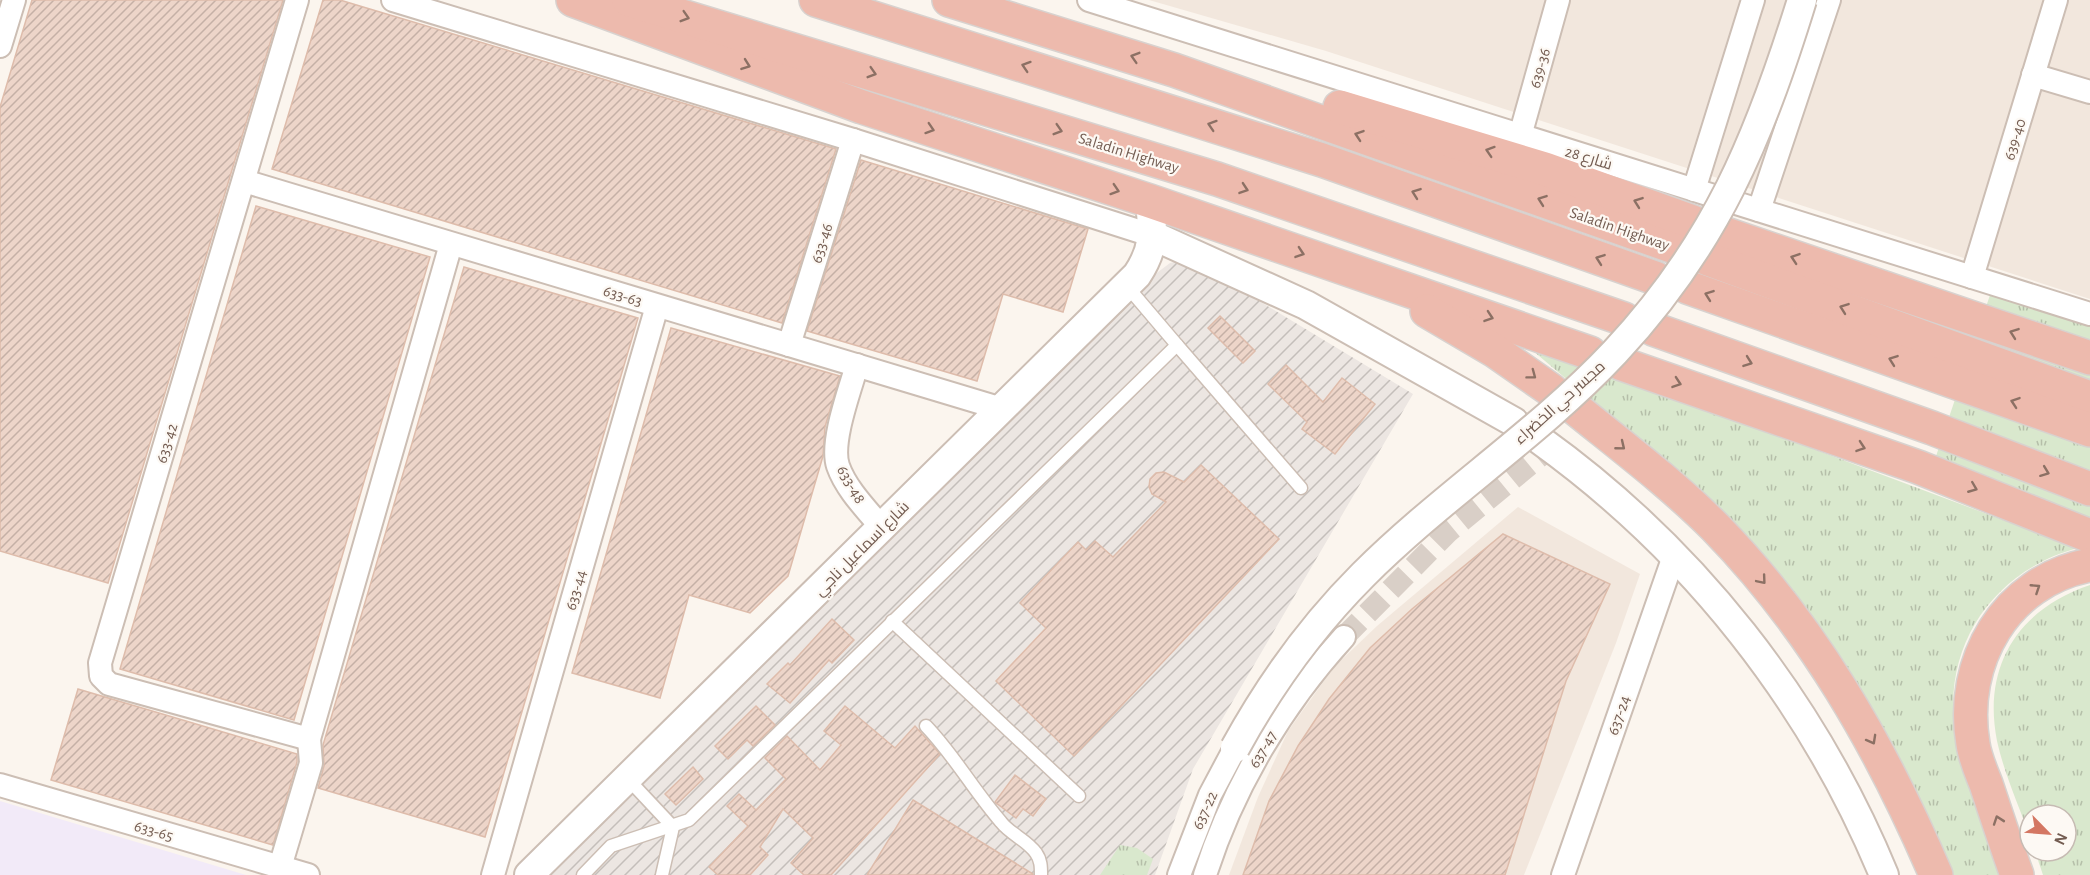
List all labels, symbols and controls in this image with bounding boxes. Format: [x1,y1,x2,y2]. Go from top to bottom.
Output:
one-way arrow [679,10,690,22]
street label: 639-36 [1527,47,1553,90]
one-way arrow [1130,52,1141,64]
one-way arrow [740,58,751,71]
one-way arrow [1021,60,1032,73]
one-way arrow [866,66,877,78]
street label: 639-40 [2001,117,2029,162]
one-way arrow [1207,120,1218,132]
one-way arrow [924,122,935,135]
one-way arrow [1052,123,1063,135]
one-way arrow [1354,129,1364,142]
street label: Saladin Highway [1076,130,1181,177]
street label: شارع 28 [1562,142,1615,176]
one-way arrow [1485,146,1496,159]
one-way arrow [1238,181,1249,194]
one-way arrow [1109,183,1120,195]
one-way arrow [1412,188,1422,201]
one-way arrow [1537,195,1548,208]
one-way arrow [1633,197,1644,210]
street label: Saladin Highway [1567,204,1672,254]
street label: 633-46 [808,221,836,265]
one-way arrow [1294,245,1305,258]
one-way arrow [1595,253,1606,266]
one-way arrow [1790,253,1801,265]
street label: 633-63 [601,282,644,309]
one-way arrow [1704,289,1715,302]
one-way arrow [1840,302,1850,315]
one-way arrow [1483,310,1494,323]
one-way arrow [2010,328,2020,341]
one-way arrow [1888,354,1899,367]
one-way arrow [1742,355,1753,368]
street label: مجسر حي الخضراء [1511,358,1611,451]
one-way arrow [1525,368,1536,379]
one-way arrow [1671,376,1682,388]
one-way arrow [2010,397,2021,410]
street label: 633-42 [153,422,181,465]
one-way arrow [1614,438,1625,449]
one-way arrow [1855,440,1866,452]
street label: 633-48 [834,463,868,506]
one-way arrow [2039,465,2050,477]
one-way arrow [1967,481,1977,494]
street label: شارع اسماعيل ناجي [811,498,916,603]
street label: 633-44 [563,568,589,612]
one-way arrow [1755,573,1766,584]
one-way arrow [2030,583,2040,595]
street label: 637-24 [1605,693,1633,737]
street label: 637-47 [1246,728,1280,771]
one-way arrow [1865,734,1876,745]
street label: 637-22 [1189,789,1220,832]
north arrow [2018,803,2078,863]
one-way arrow [1992,815,2005,826]
street label: 633-65 [132,818,175,844]
text: N [2051,830,2070,847]

